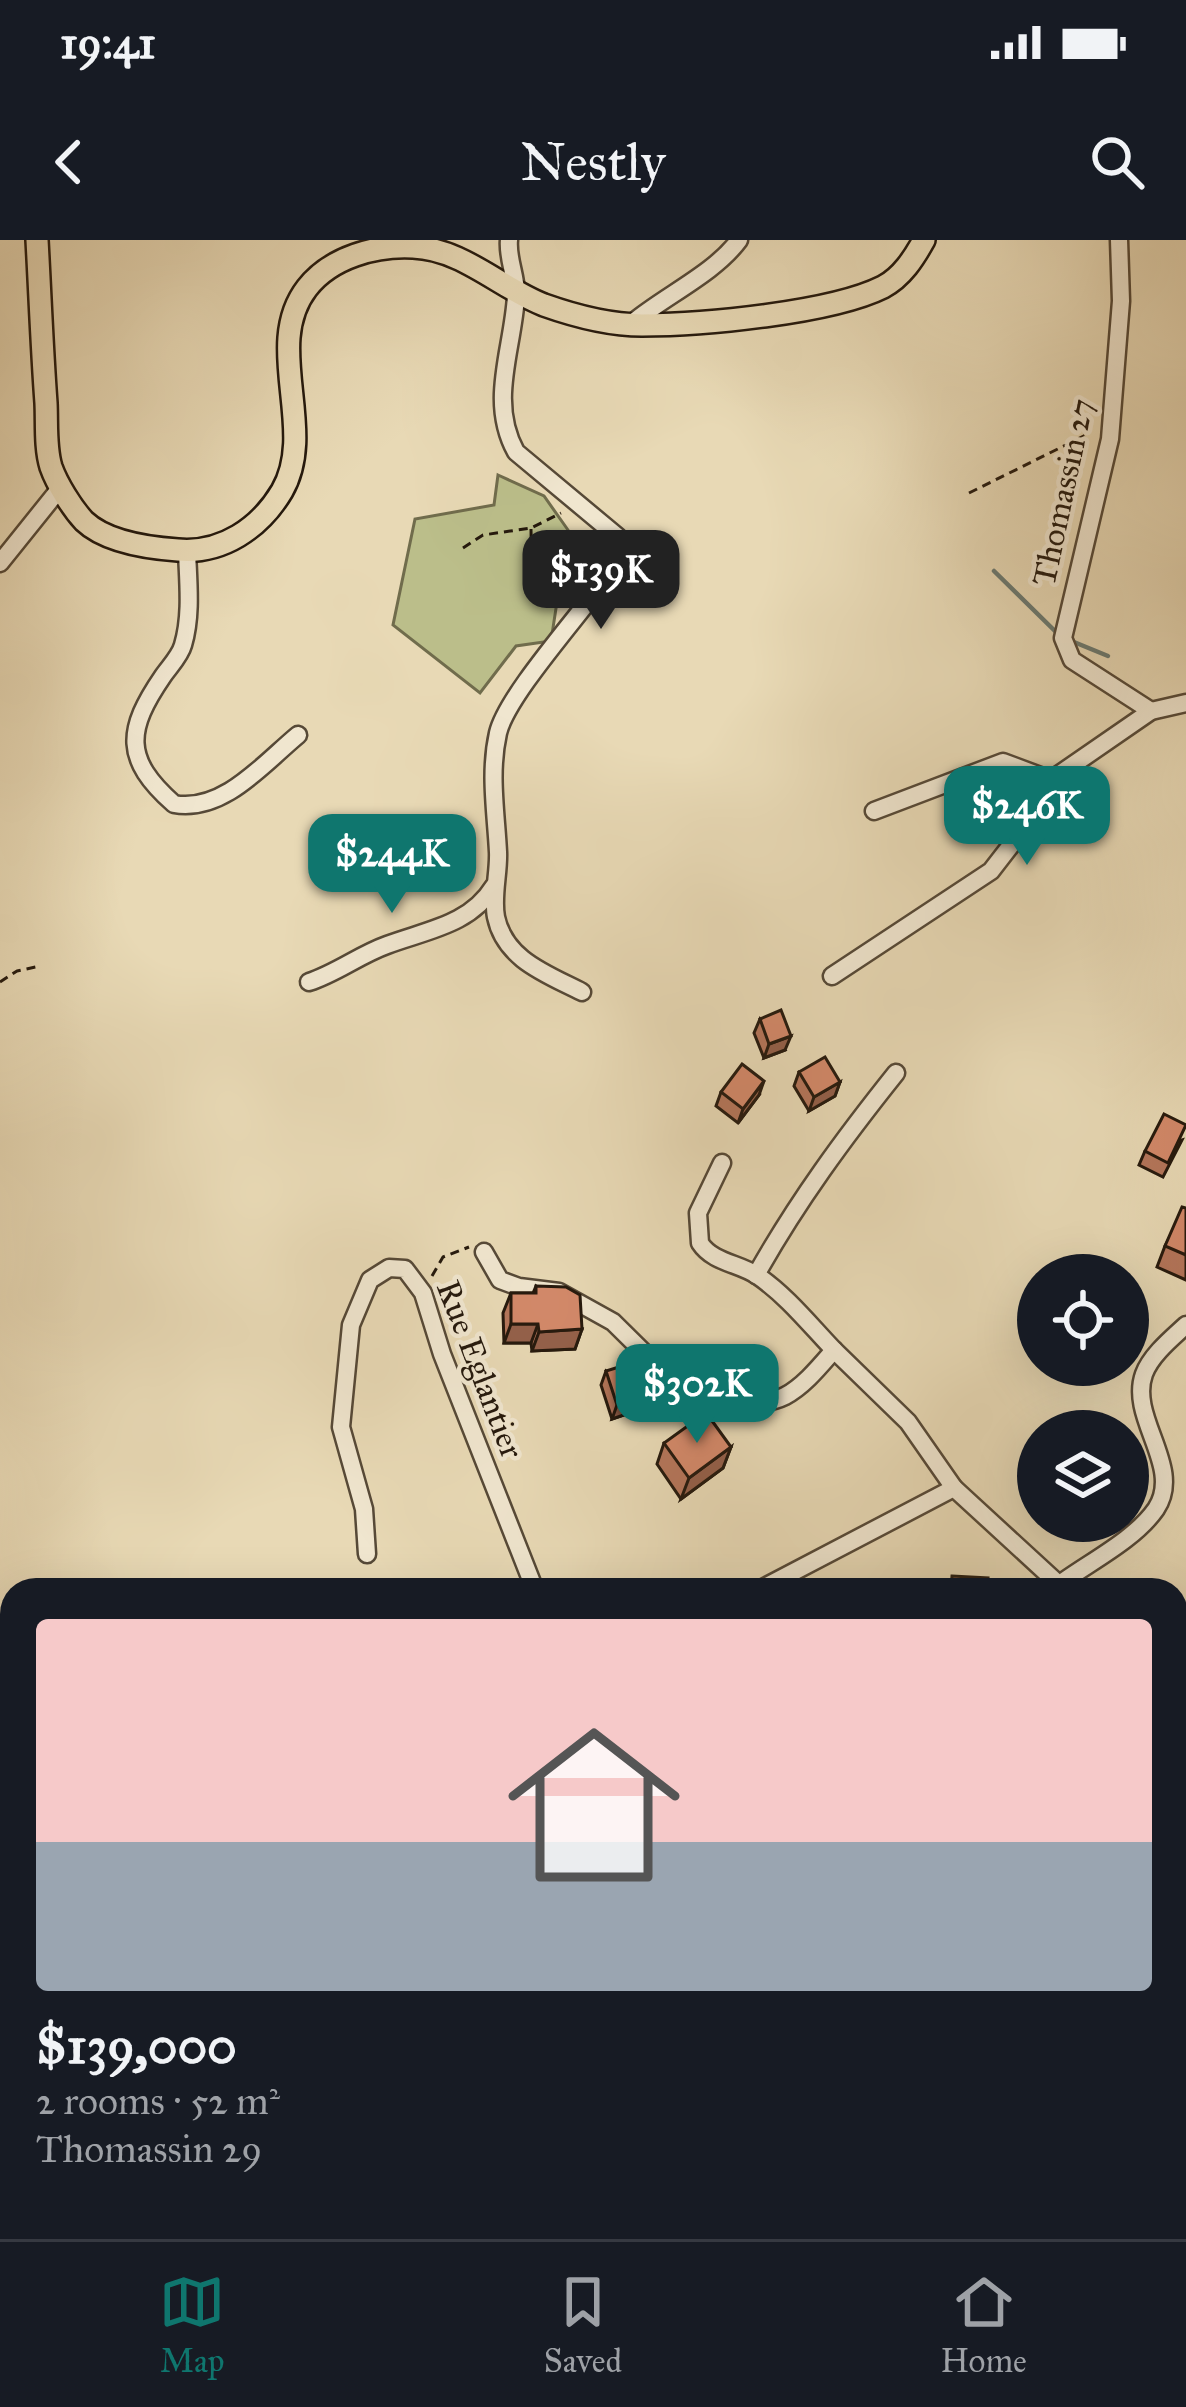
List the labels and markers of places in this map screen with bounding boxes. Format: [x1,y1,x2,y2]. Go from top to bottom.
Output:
pin: $139K [517,530,685,632]
pin: $246K [943,766,1111,868]
pin: $244K [308,814,476,916]
pin: $302K [613,1344,781,1446]

